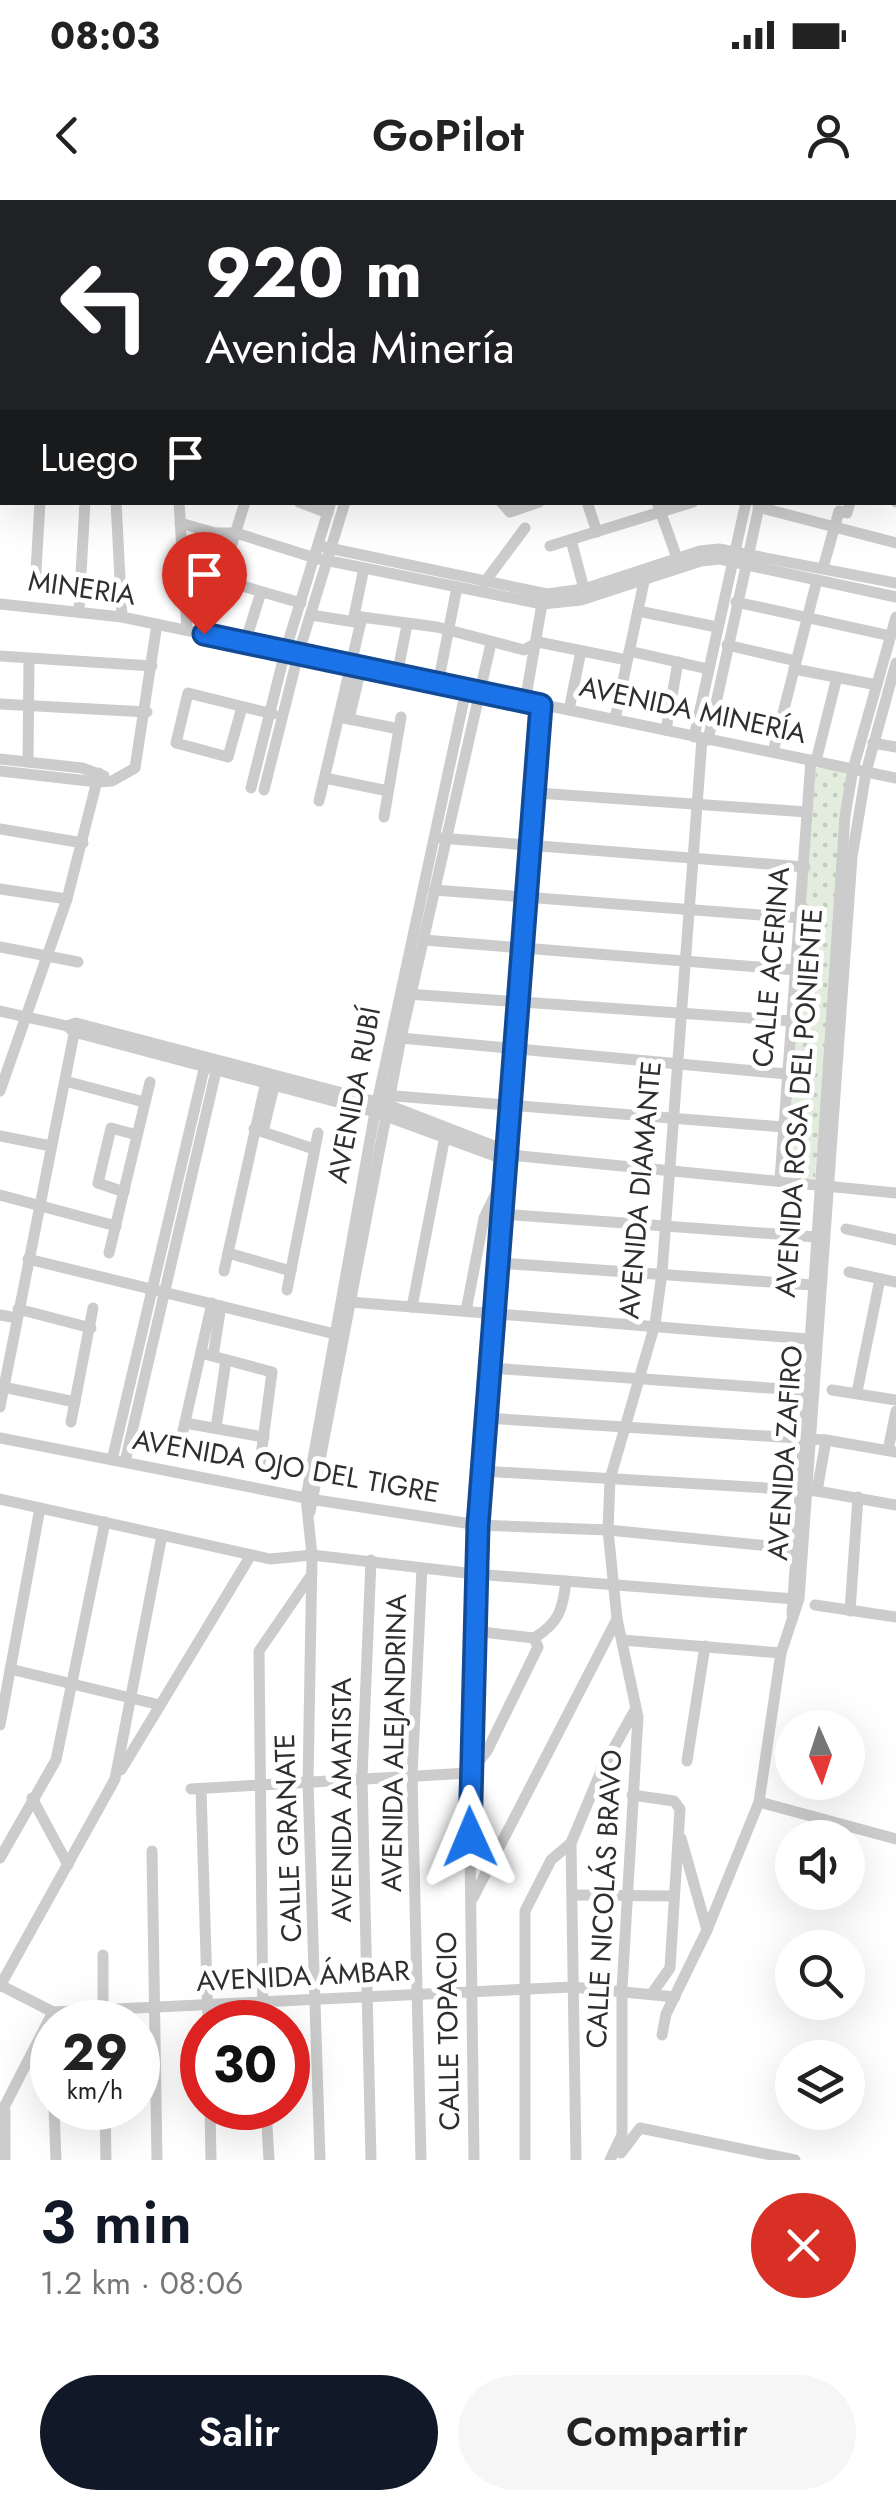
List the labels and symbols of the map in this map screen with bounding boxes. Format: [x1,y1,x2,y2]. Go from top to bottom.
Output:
pin [162,532,247,635]
street label: MINERIA [26,560,139,616]
street label: AVENIDA MINERÍA [576,666,811,754]
street label: CALLE ACERINA [742,864,800,1069]
street label: AVENIDA ROSA DEL PONIENTE [765,907,833,1299]
street label: AVENIDA RUBÍ [317,1002,391,1187]
street label: AVENIDA DIAMANTE [608,1059,672,1321]
street label: AVENIDA ZAFIRO [757,1344,813,1562]
street label: AVENIDA OJO DEL TIGRE [129,1419,443,1513]
street label: AVENIDA ALEJANDRINA [371,1593,417,1893]
street label: AVENIDA AMATISTA [321,1677,362,1922]
north arrow [775,1710,865,1800]
street label: CALLE GRANATE [264,1733,312,1943]
street label: CALLE NICOLÁS BRAVO [576,1749,632,2049]
position arrow [418,1785,522,1889]
street label: CALLE TOPACIO [426,1931,470,2131]
street label: AVENIDA ÁMBAR [195,1950,411,2002]
speed limit sign: 30 [180,2000,310,2130]

